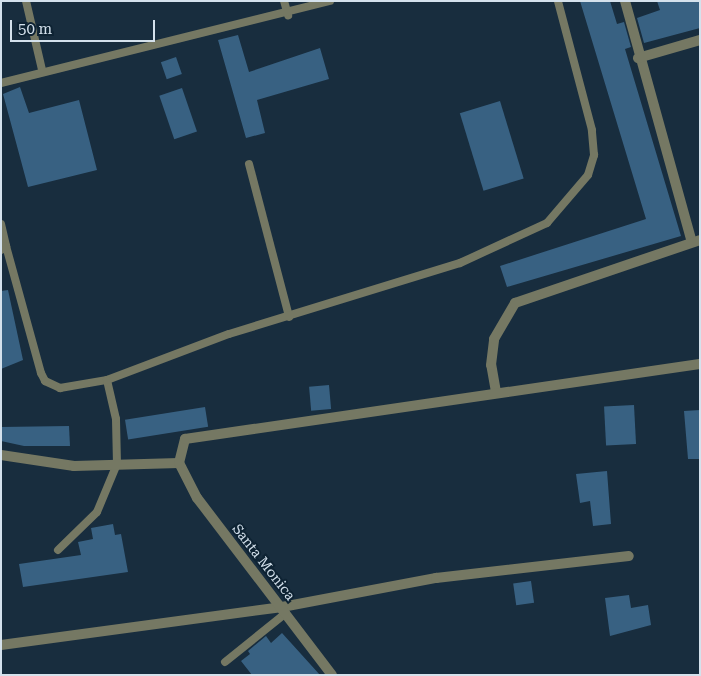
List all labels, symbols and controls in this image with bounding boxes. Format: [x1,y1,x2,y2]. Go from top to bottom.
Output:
scale bar [12,10,158,42]
text: 50 m [18,20,52,38]
street label: Santa Monica [229,520,299,604]

